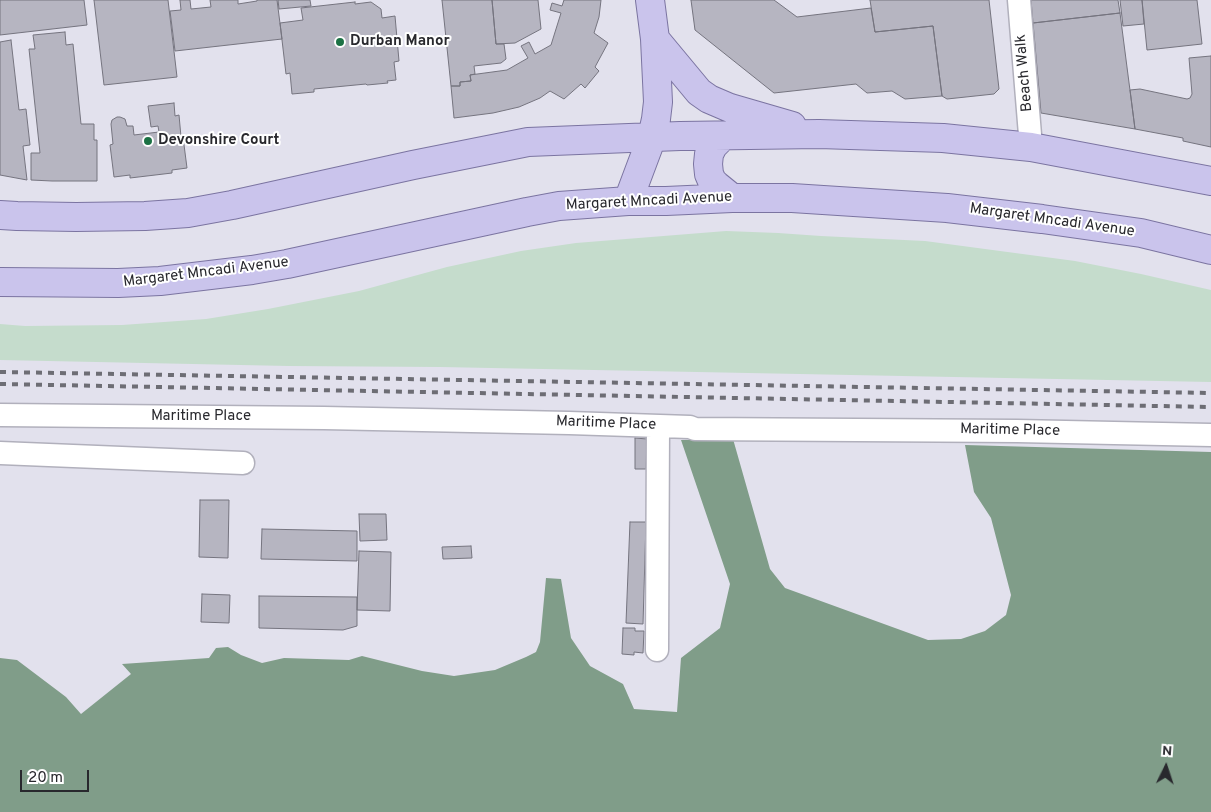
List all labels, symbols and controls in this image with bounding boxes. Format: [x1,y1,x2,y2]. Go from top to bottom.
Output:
place label: Durban Manor [350,33,450,51]
street label: Beach Walk [1013,34,1037,112]
marker: Durban Manor [334,36,346,48]
place label: Devonshire Court [158,132,280,150]
marker: Devonshire Court [142,135,154,147]
street label: Margaret Mncadi Avenue [565,189,733,215]
street label: Margaret Mncadi Avenue [968,201,1136,241]
street label: Margaret Mncadi Avenue [122,254,290,292]
street label: Maritime Place [151,408,251,426]
street label: Maritime Place [556,413,656,435]
street label: Maritime Place [960,421,1060,441]
north arrow [1141,742,1191,792]
text: N [1161,743,1173,760]
scale bar [22,760,91,792]
text: 20 m [28,769,63,788]

